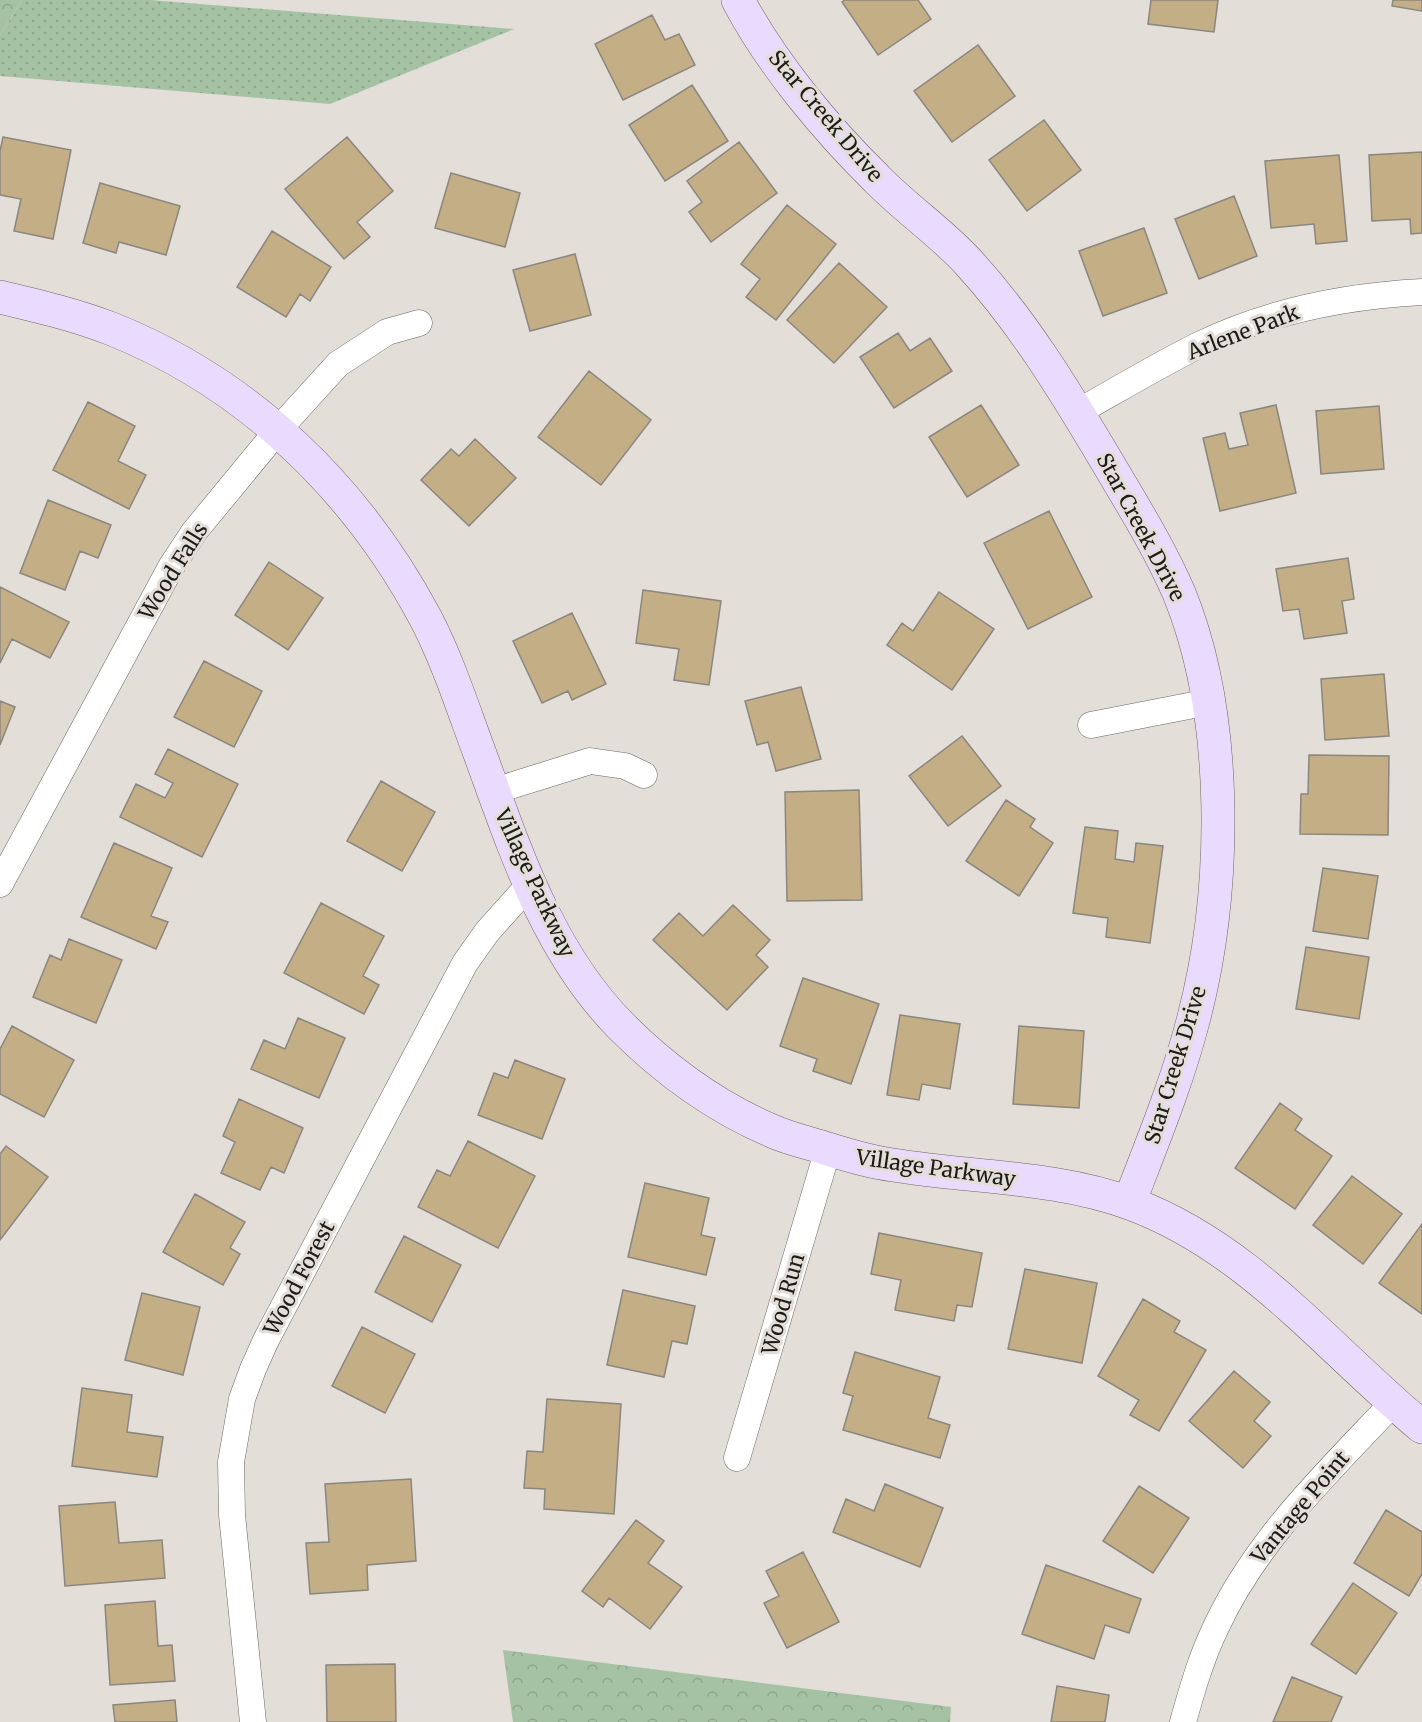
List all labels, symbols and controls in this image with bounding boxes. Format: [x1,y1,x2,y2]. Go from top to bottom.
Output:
street label: Star Creek Drive [763,45,889,187]
street label: Arlene Park [1182,298,1303,366]
street label: Star Creek Drive [1091,448,1191,606]
street label: Wood Falls [132,517,214,626]
street label: Village Parkway [488,804,582,962]
street label: Star Creek Drive [1138,983,1212,1147]
street label: Village Parkway [854,1143,1018,1193]
street label: Wood Forest [257,1216,340,1341]
street label: Wood Run [755,1250,810,1359]
street label: Vantage Point [1244,1445,1355,1570]

